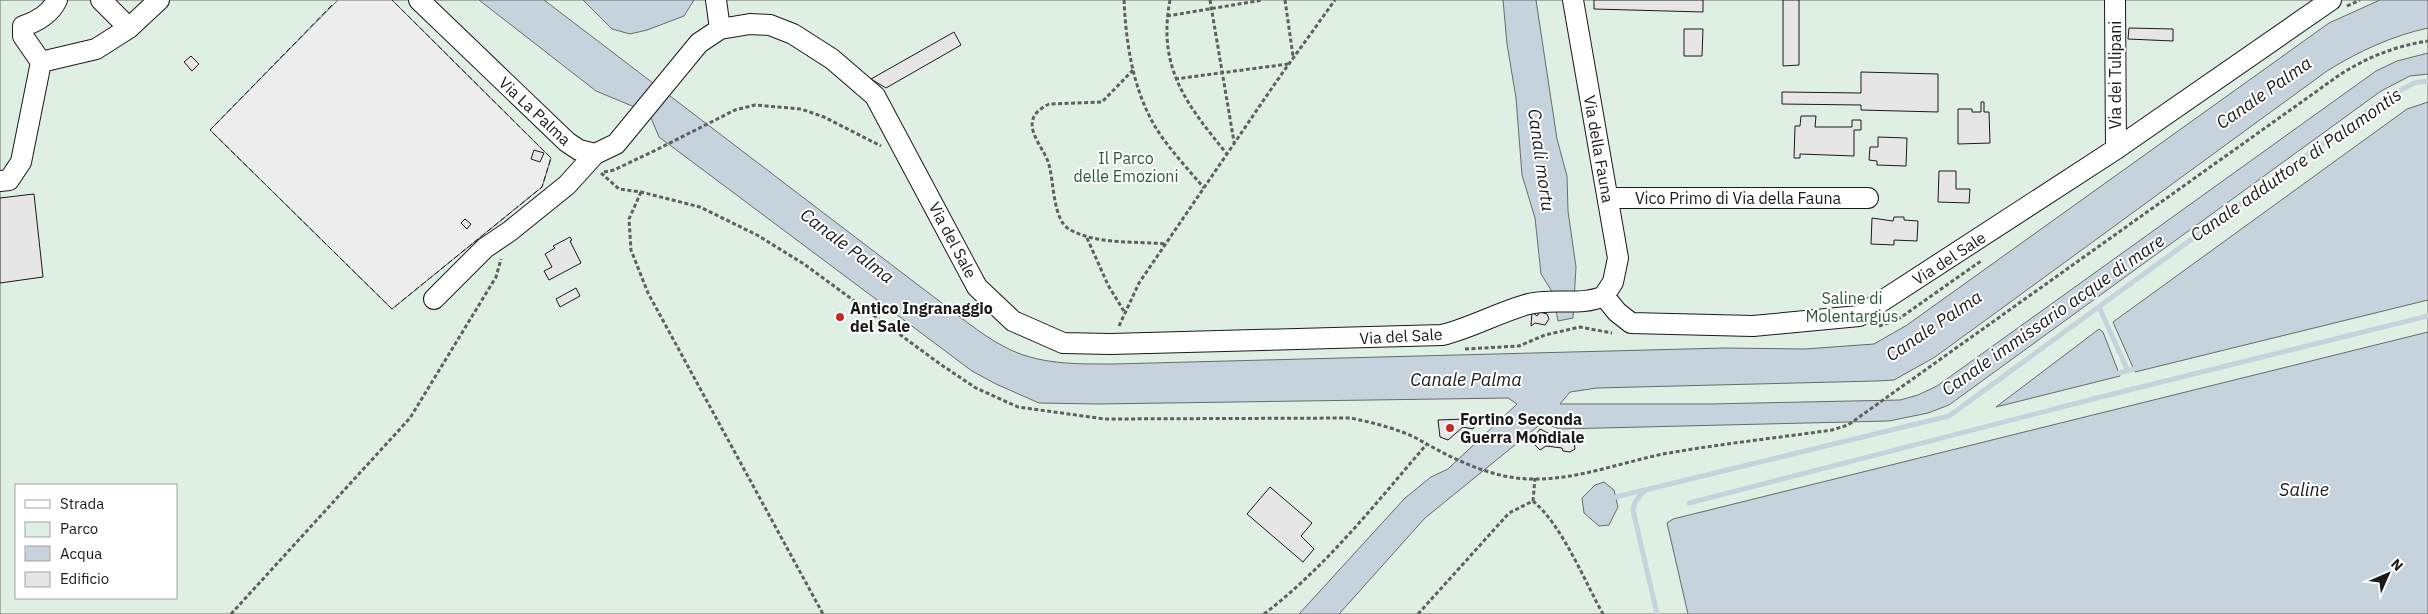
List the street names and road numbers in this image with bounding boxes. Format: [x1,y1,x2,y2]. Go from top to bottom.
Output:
street label: Via dei Tulipani [2105,21,2125,129]
street label: Via La Palma [495,73,576,150]
street label: Via della Fauna [1580,94,1618,205]
street label: Vico Primo di Via della Fauna [1635,188,1842,208]
street label: Via del Sale [925,199,981,282]
street label: Via del Sale [1909,227,1990,289]
street label: Via del Sale [1359,324,1443,348]

